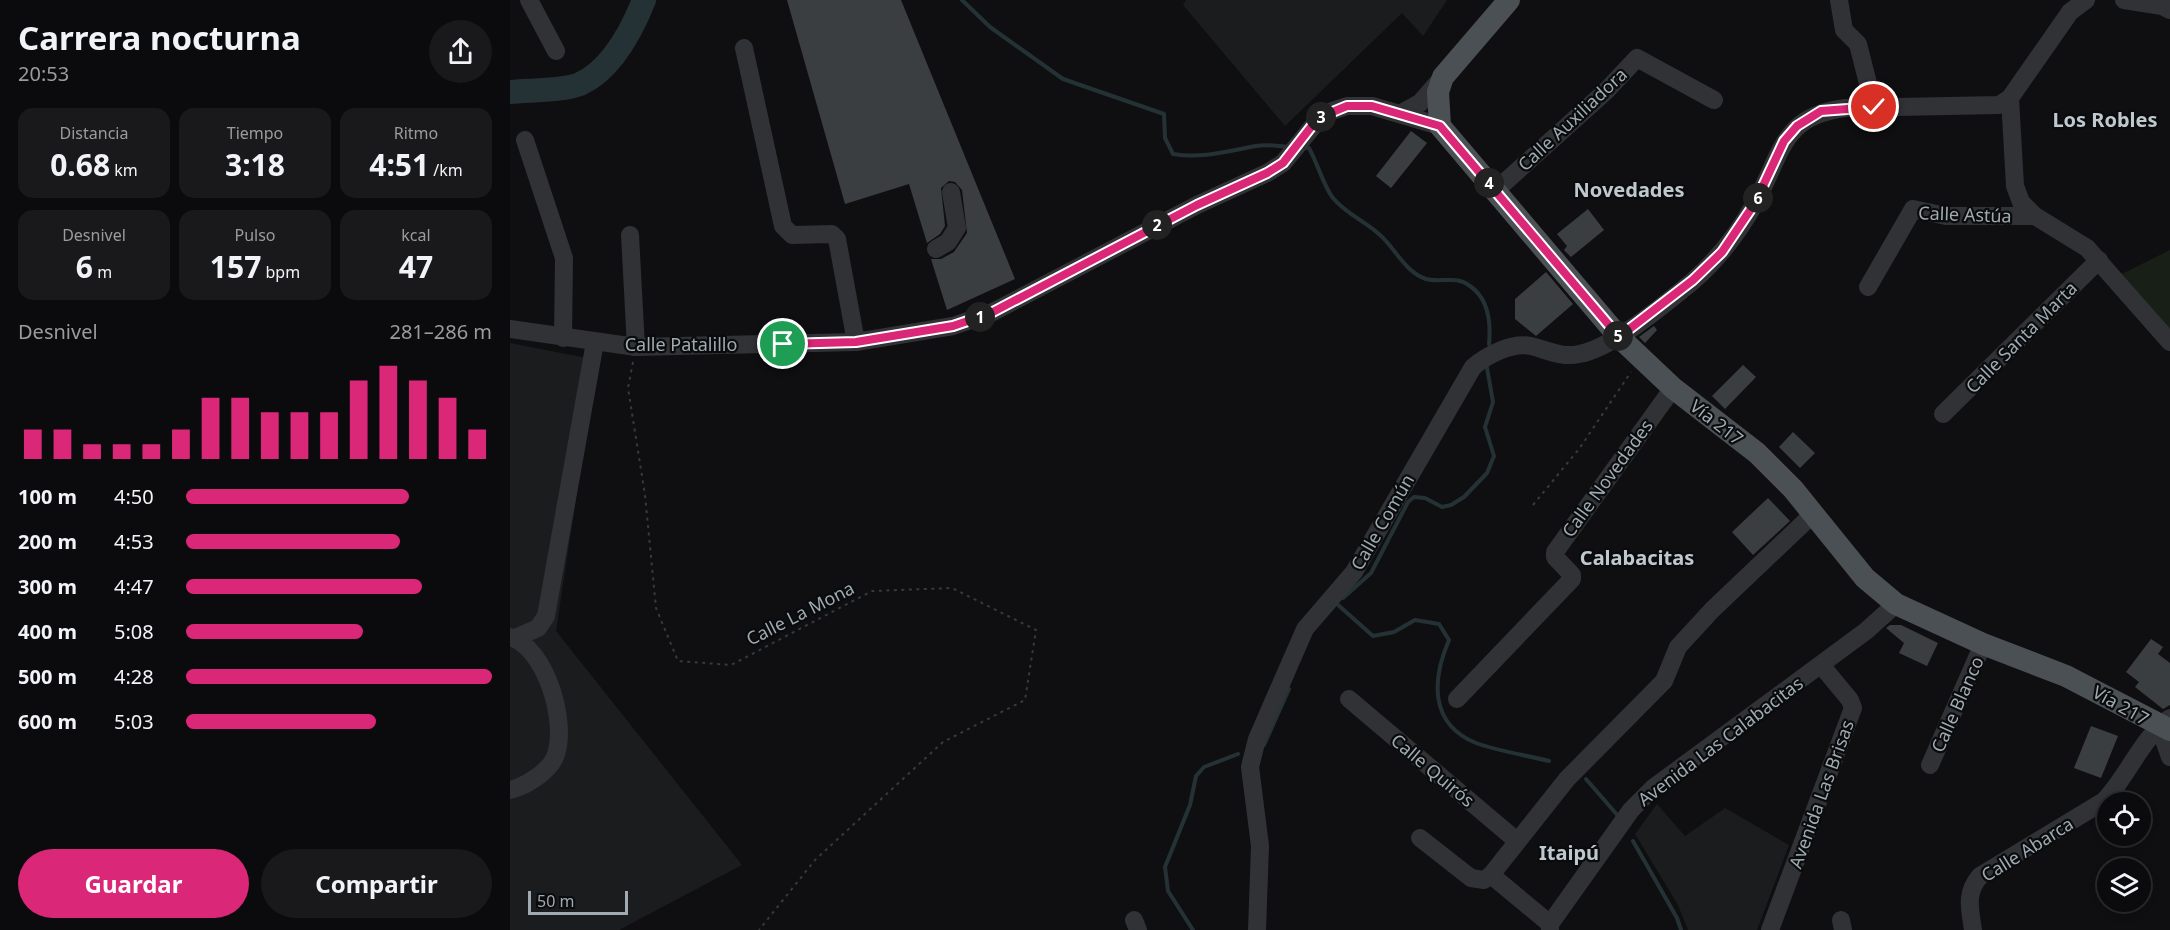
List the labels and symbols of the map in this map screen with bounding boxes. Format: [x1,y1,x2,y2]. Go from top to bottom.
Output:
street label: Calle Auxiliadora [1512,62,1632,176]
pin [1848,81,1899,132]
pin: 3 [1306,102,1336,132]
district label: Los Robles [2052,106,2158,133]
pin: 4 [1474,168,1504,198]
district label: Novedades [1574,176,1684,203]
pin: 6 [1743,183,1773,213]
street label: Calle Astúa [1918,200,2012,228]
pin: 2 [1142,210,1172,240]
street label: Calle Santa Marta [1960,276,2082,398]
pin: 1 [965,302,995,332]
pin [757,318,808,369]
pin: 5 [1603,321,1633,351]
street label: Calle Patalillo [625,332,737,356]
street label: Vía 217 [1686,394,1748,450]
street label: Calle Novedades [1556,414,1658,542]
street label: Calle Común [1345,470,1419,574]
district label: Calabacitas [1580,544,1694,571]
street label: Calle La Mona [742,575,858,651]
street label: Calle Blanco [1925,652,1989,756]
street label: Avenida Las Calabacitas [1632,671,1808,811]
street label: Vía 217 [2088,680,2154,730]
street label: Avenida Las Brisas [1783,716,1859,872]
street label: Calle Quirós [1386,728,1480,812]
street label: Calle Abarca [1977,811,2077,887]
district label: Itaipú [1539,839,1599,866]
scale bar [528,888,628,916]

